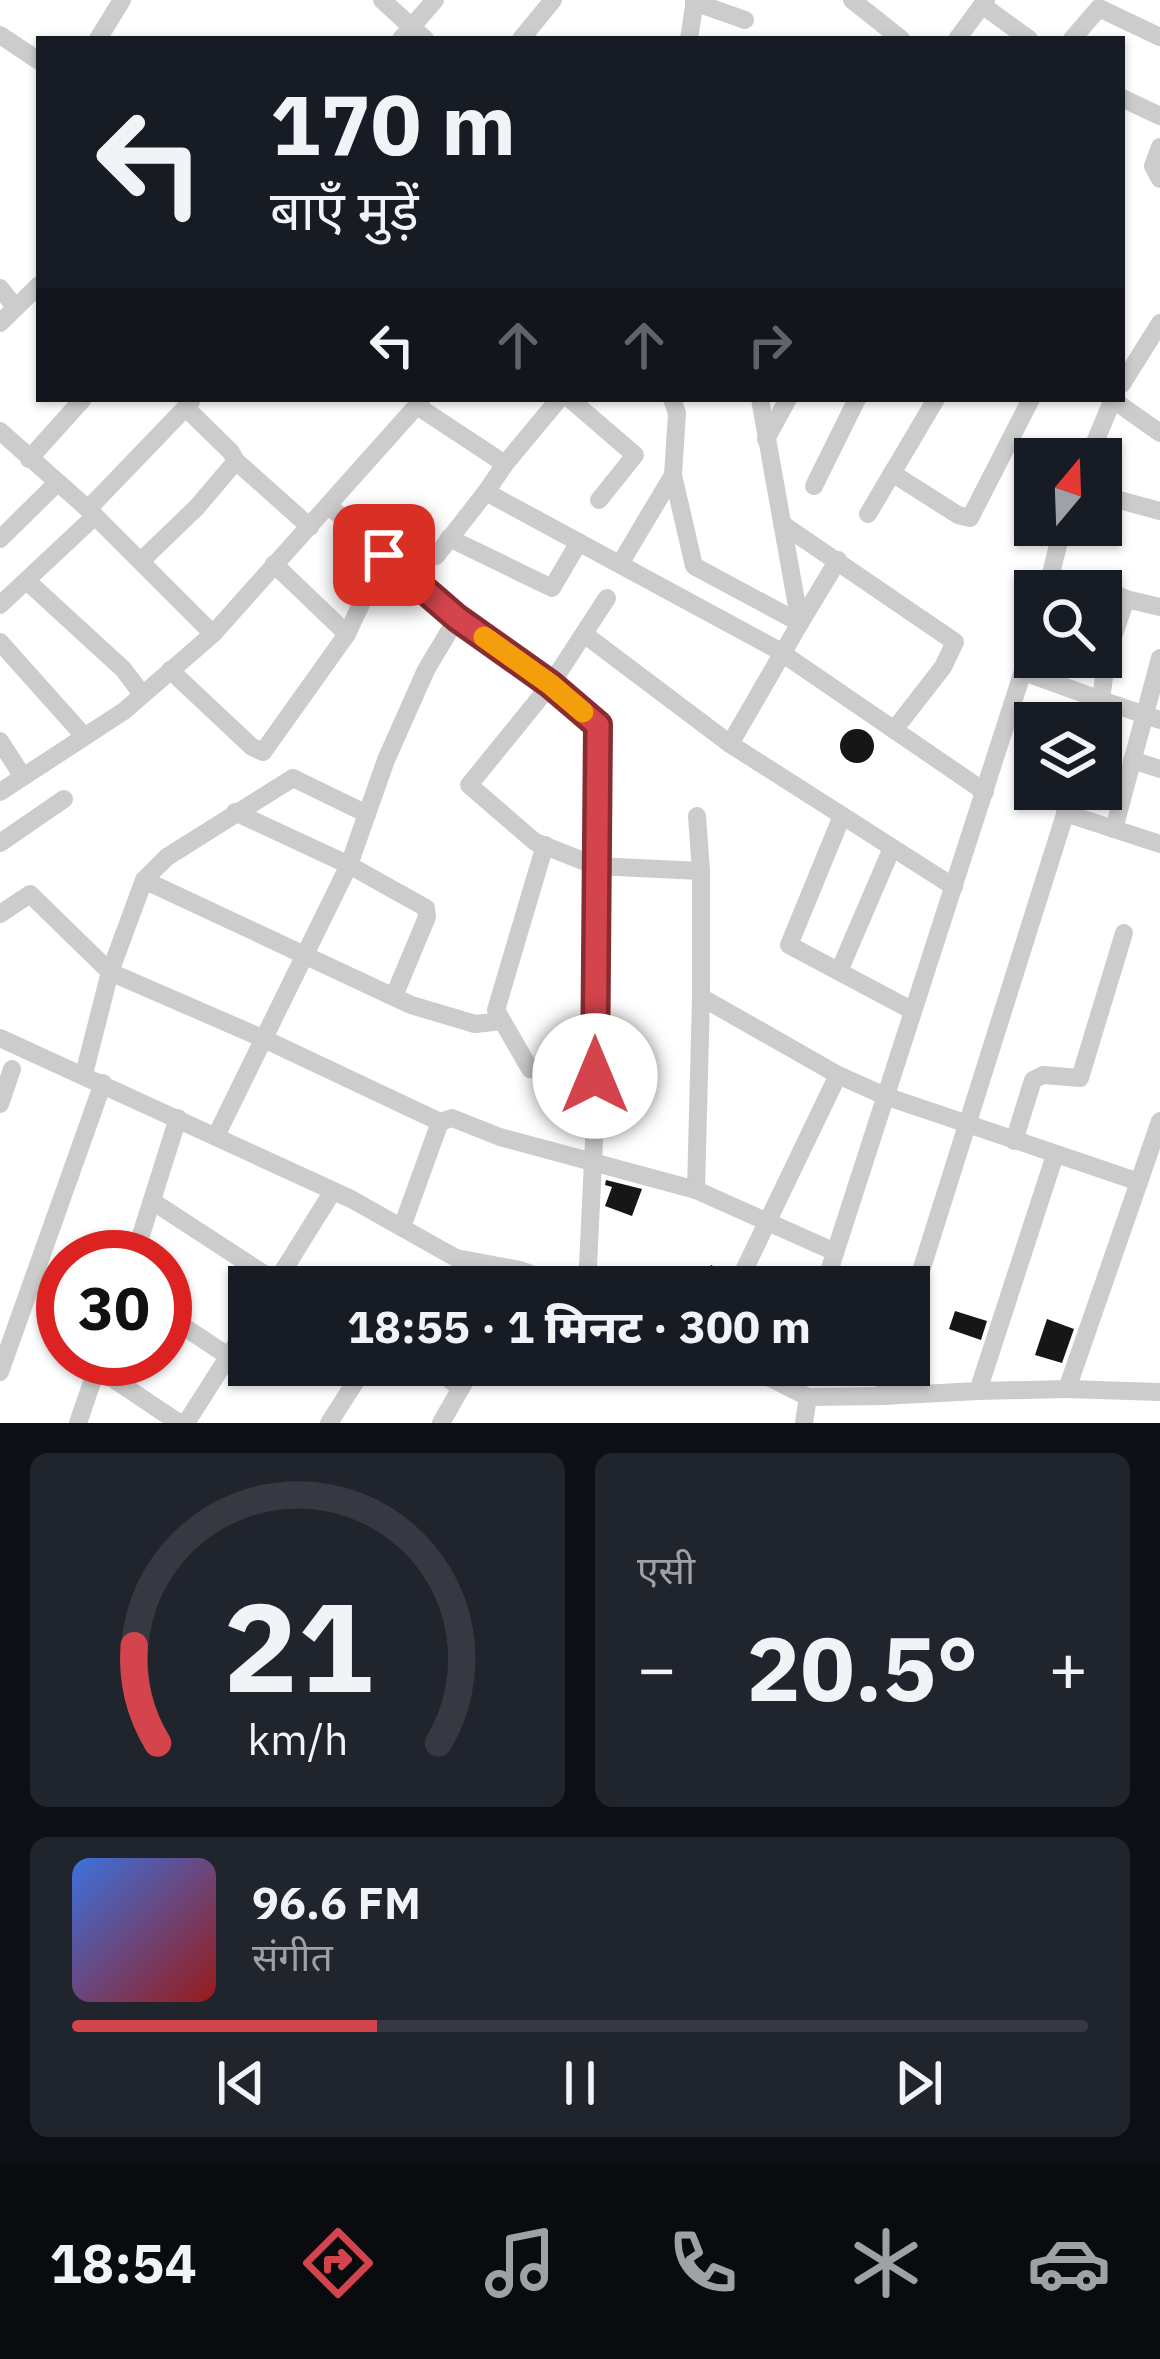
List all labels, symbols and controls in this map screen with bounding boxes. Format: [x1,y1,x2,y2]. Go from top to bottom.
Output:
text: 170 m [270,69,516,178]
icon: left [72,84,228,240]
text: बाएँ मुड़ें [270,175,419,245]
icon: left [359,312,425,378]
icon: ahead [485,312,551,378]
icon: ahead [611,312,677,378]
icon: right [737,312,803,378]
north arrow [1014,438,1122,546]
map controls [1014,438,1122,810]
pin [333,504,435,606]
icon: arrive [351,522,417,588]
button: search [1014,570,1122,678]
button: layers [1014,702,1122,810]
position arrow [532,1013,658,1139]
speed limit sign: 30 [36,1230,192,1386]
text: 18:55 · 1 मिनट · 300 m [347,1297,811,1355]
text: एसी [637,1544,695,1595]
text: 21 [223,1564,372,1726]
text: 20.5° [746,1609,979,1726]
text: − [637,1624,677,1710]
text: + [1048,1624,1088,1710]
text: km/h [247,1711,348,1767]
text: 96.6 FM [252,1873,421,1931]
text: संगीत [252,1931,333,1982]
icon: previous [208,2050,274,2116]
icon: pause [547,2050,613,2116]
icon: next [886,2050,952,2116]
icon: directions [296,2221,380,2305]
icon: music [478,2221,562,2305]
icon: phone [661,2221,745,2305]
icon: climate [844,2221,928,2305]
icon: car [1027,2221,1111,2305]
text: 18:54 [49,2228,197,2298]

